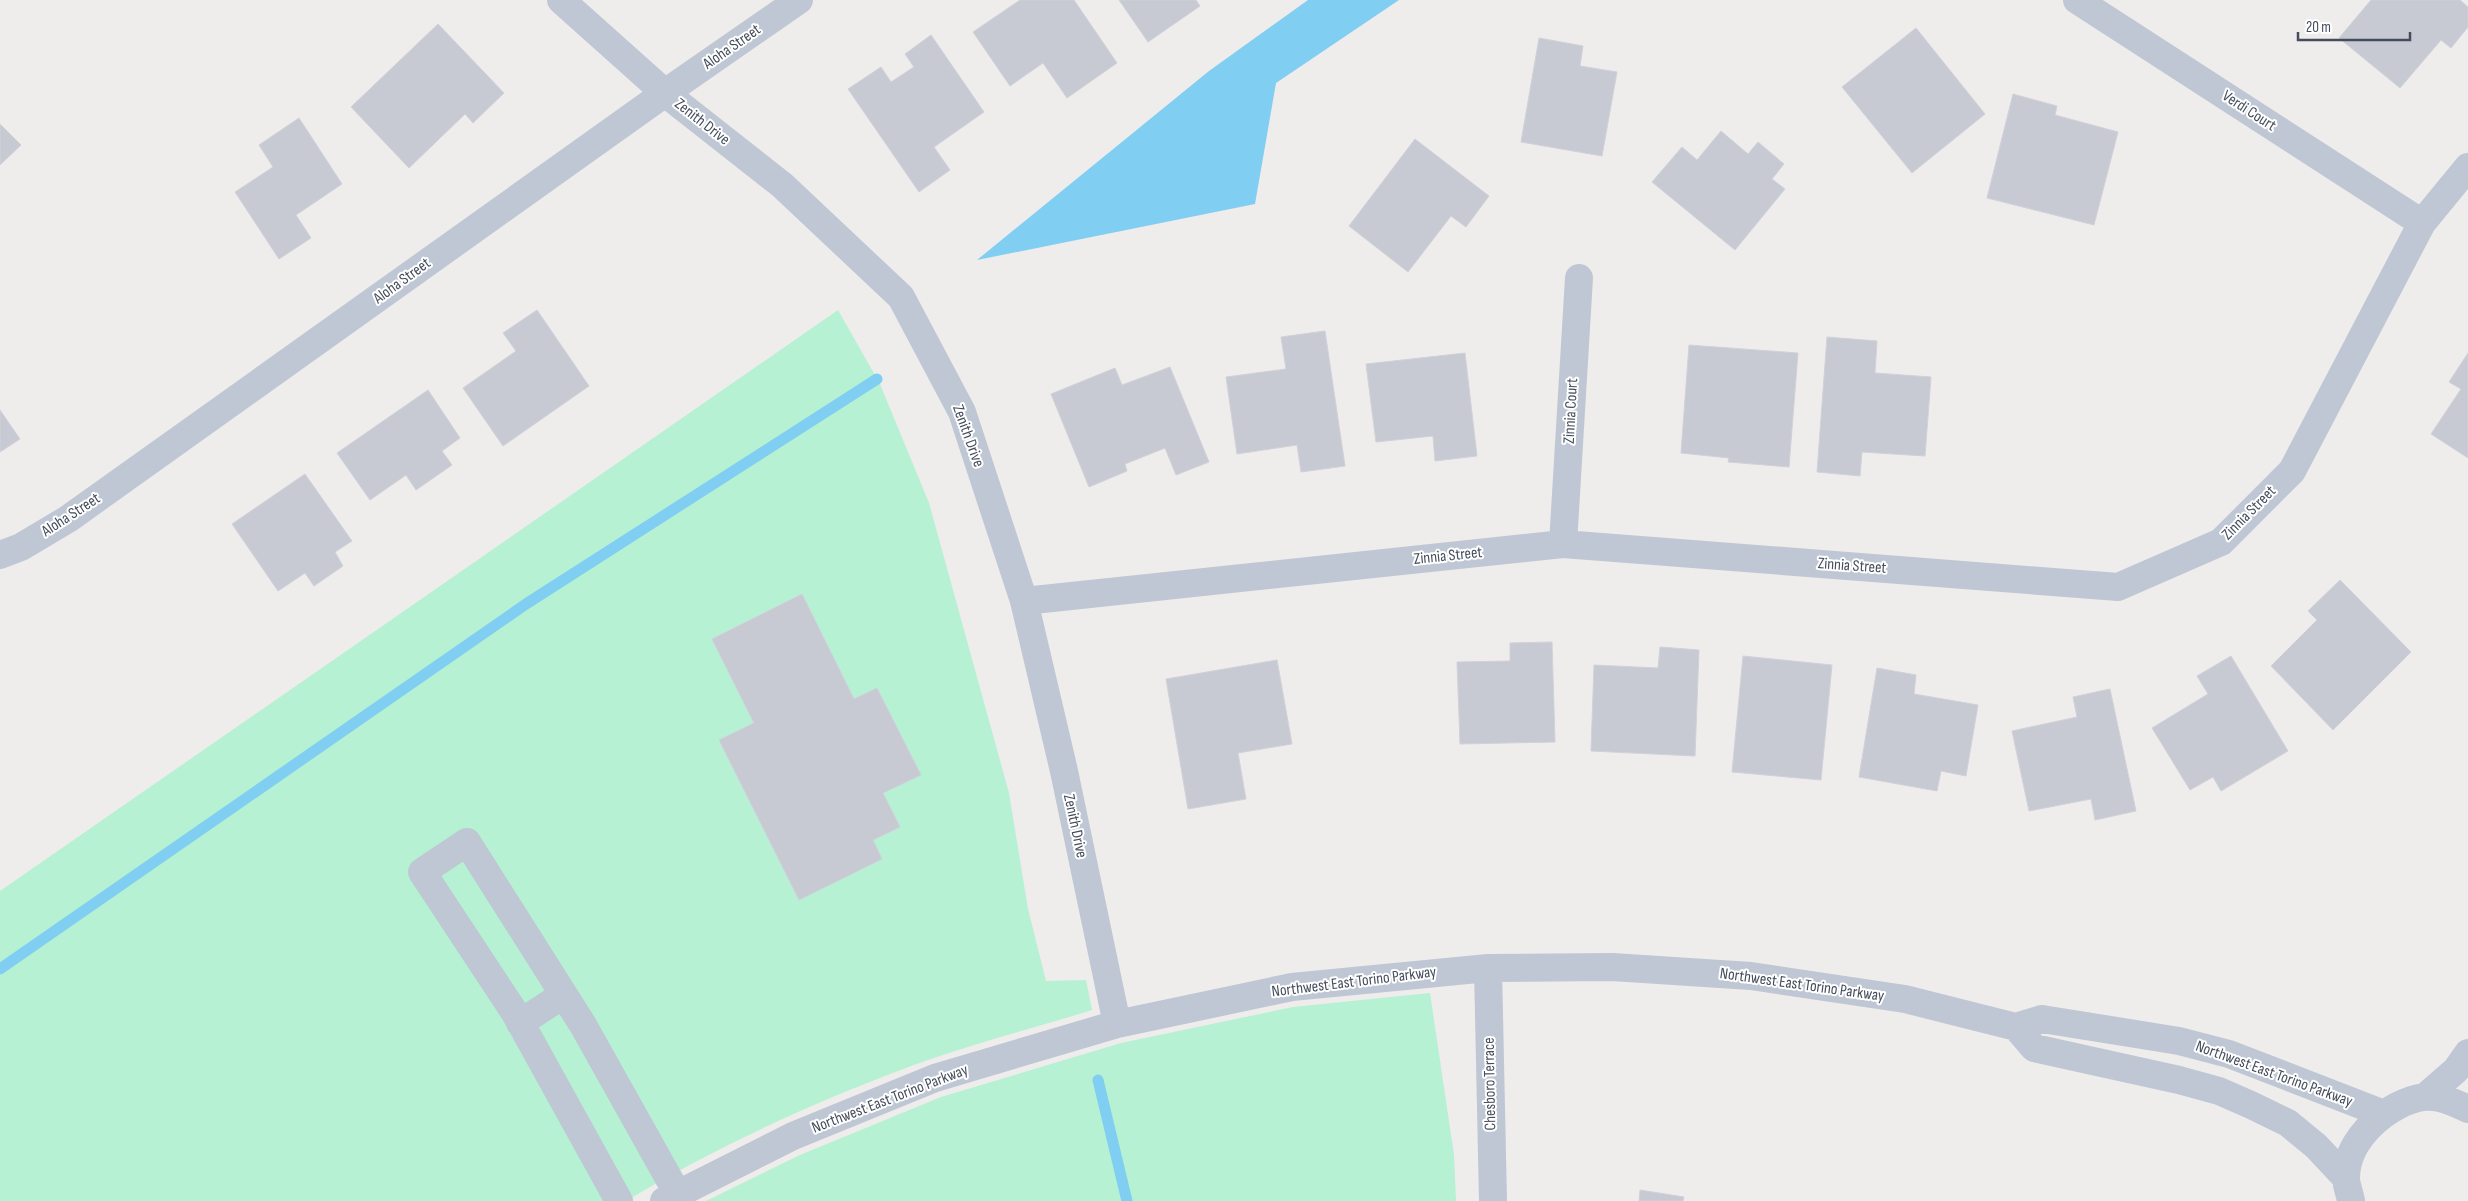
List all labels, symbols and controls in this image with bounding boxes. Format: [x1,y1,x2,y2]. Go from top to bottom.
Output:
scale bar [2298,10,2410,42]
text: 20 m [2306,18,2331,37]
street label: Aloha Street [699,20,765,74]
street label: Verdi Court [2219,87,2280,135]
street label: Zenith Drive [671,95,733,149]
street label: Aloha Street [369,254,434,309]
street label: Zinnia Court [1560,378,1582,444]
street label: Zenith Drive [948,402,988,470]
street label: Zinnia Street [2218,482,2280,544]
street label: Aloha Street [37,489,104,541]
street label: Zinnia Street [1413,543,1483,569]
street label: Zinnia Street [1817,554,1887,578]
street label: Zenith Drive [1059,792,1091,860]
street label: Northwest East Torino Parkway [1271,962,1437,1002]
street label: Northwest East Torino Parkway [1719,964,1885,1006]
street label: Chesboro Terrace [1480,1037,1500,1131]
street label: Northwest East Torino Parkway [2193,1037,2355,1111]
street label: Northwest East Torino Parkway [809,1060,971,1138]

